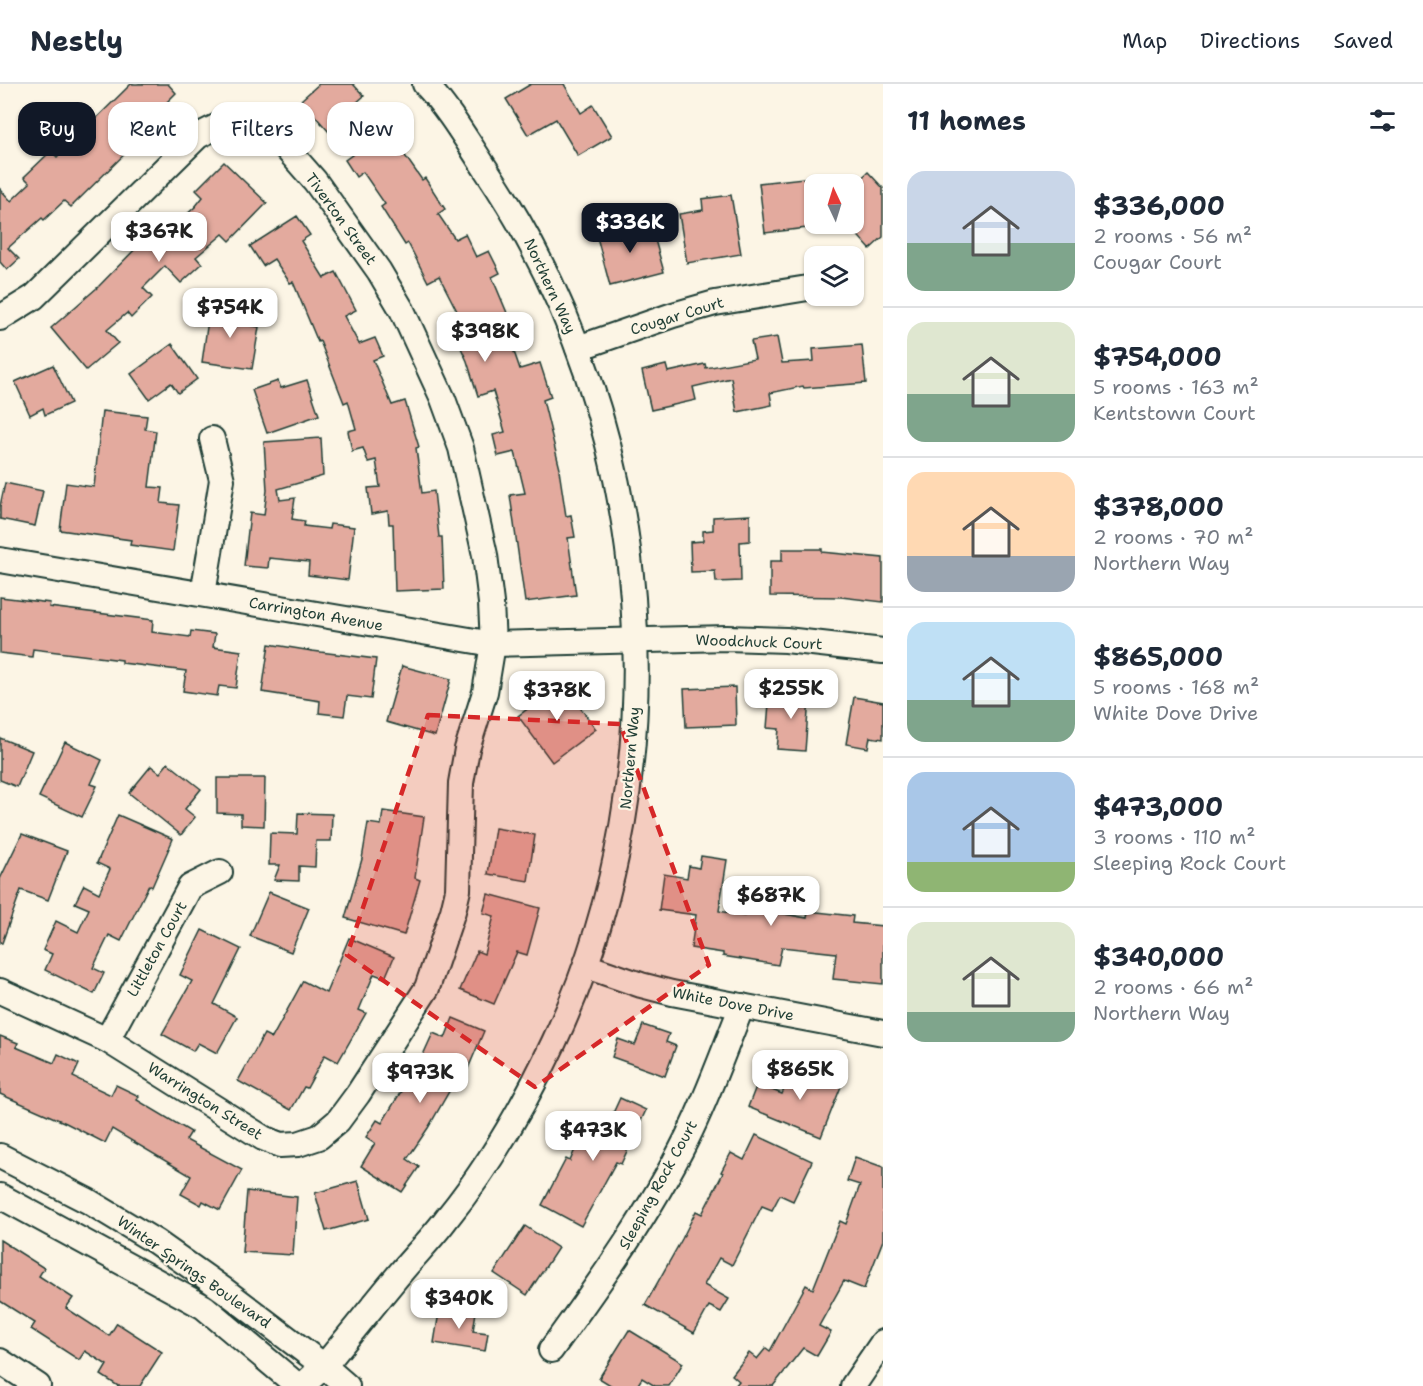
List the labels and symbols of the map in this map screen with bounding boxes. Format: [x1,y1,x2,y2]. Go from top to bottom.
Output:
street label: Tiverton Street [301,169,381,269]
north arrow [804,174,864,234]
pin: $336K [588,203,672,254]
pin: $367K [117,212,201,263]
street label: Northern Way [519,235,581,337]
pin: $754K [188,288,272,339]
street label: Cougar Court [628,292,726,340]
pin: $398K [443,312,527,363]
street label: Carrington Avenue [247,592,385,636]
street label: Woodchuck Court [695,630,823,654]
pin: $255K [749,669,833,720]
pin: $378K [515,671,599,722]
street label: Northern Way [616,706,644,810]
pin: $687K [729,876,813,927]
street label: Littleton Court [122,898,192,1000]
street label: White Dove Drive [670,982,796,1026]
pin: $865K [758,1050,842,1101]
pin: $973K [378,1053,462,1104]
street label: Warrington Street [144,1058,266,1144]
pin: $473K [551,1111,635,1162]
street label: Sleeping Rock Court [614,1117,702,1253]
street label: Winter Springs Boulevard [113,1211,275,1333]
pin: $340K [417,1279,501,1330]

